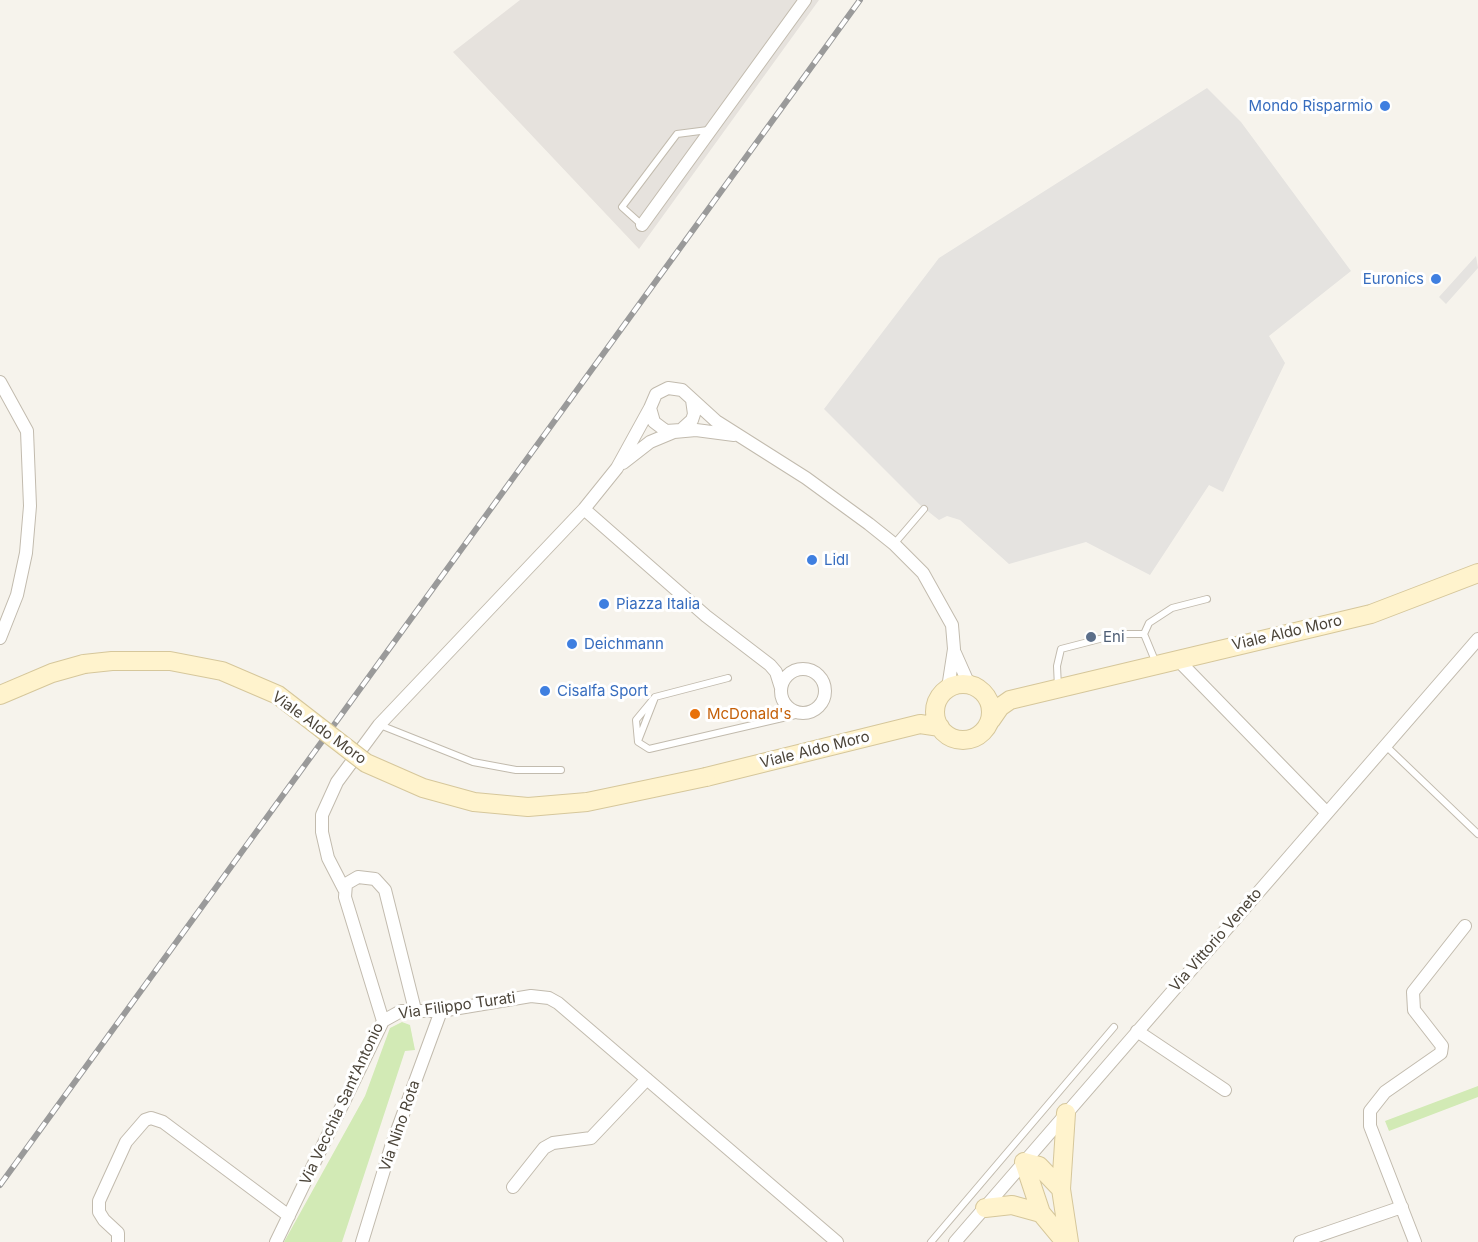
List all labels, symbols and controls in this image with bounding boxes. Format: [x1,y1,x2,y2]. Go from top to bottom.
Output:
place label: Mondo Risparmio [1249,97,1373,115]
marker: Mondo Risparmio [1378,99,1392,113]
place label: Euronics [1363,270,1424,288]
marker: Euronics [1429,272,1443,286]
place label: Lidl [824,551,849,569]
marker: Lidl [805,553,819,567]
place label: Piazza Italia [616,595,700,613]
marker: Piazza Italia [597,597,611,611]
street label: Viale Aldo Moro [1230,612,1344,654]
place label: Eni [1103,628,1125,646]
marker: Eni [1084,630,1098,644]
place label: Deichmann [584,635,664,653]
marker: Deichmann [565,637,579,651]
place label: Cisalfa Sport [557,682,648,700]
marker: Cisalfa Sport [538,684,552,698]
street label: Viale Aldo Moro [268,688,370,768]
place label: McDonald's [707,705,791,723]
marker: McDonald's [688,707,702,721]
street label: Viale Aldo Moro [758,728,872,772]
street label: Via Vittorio Veneto [1166,885,1266,995]
street label: Via Filippo Turati [397,989,517,1023]
street label: Via Vecchia Sant'Antonio [296,1020,388,1188]
street label: Via Nino Rota [376,1078,424,1174]

